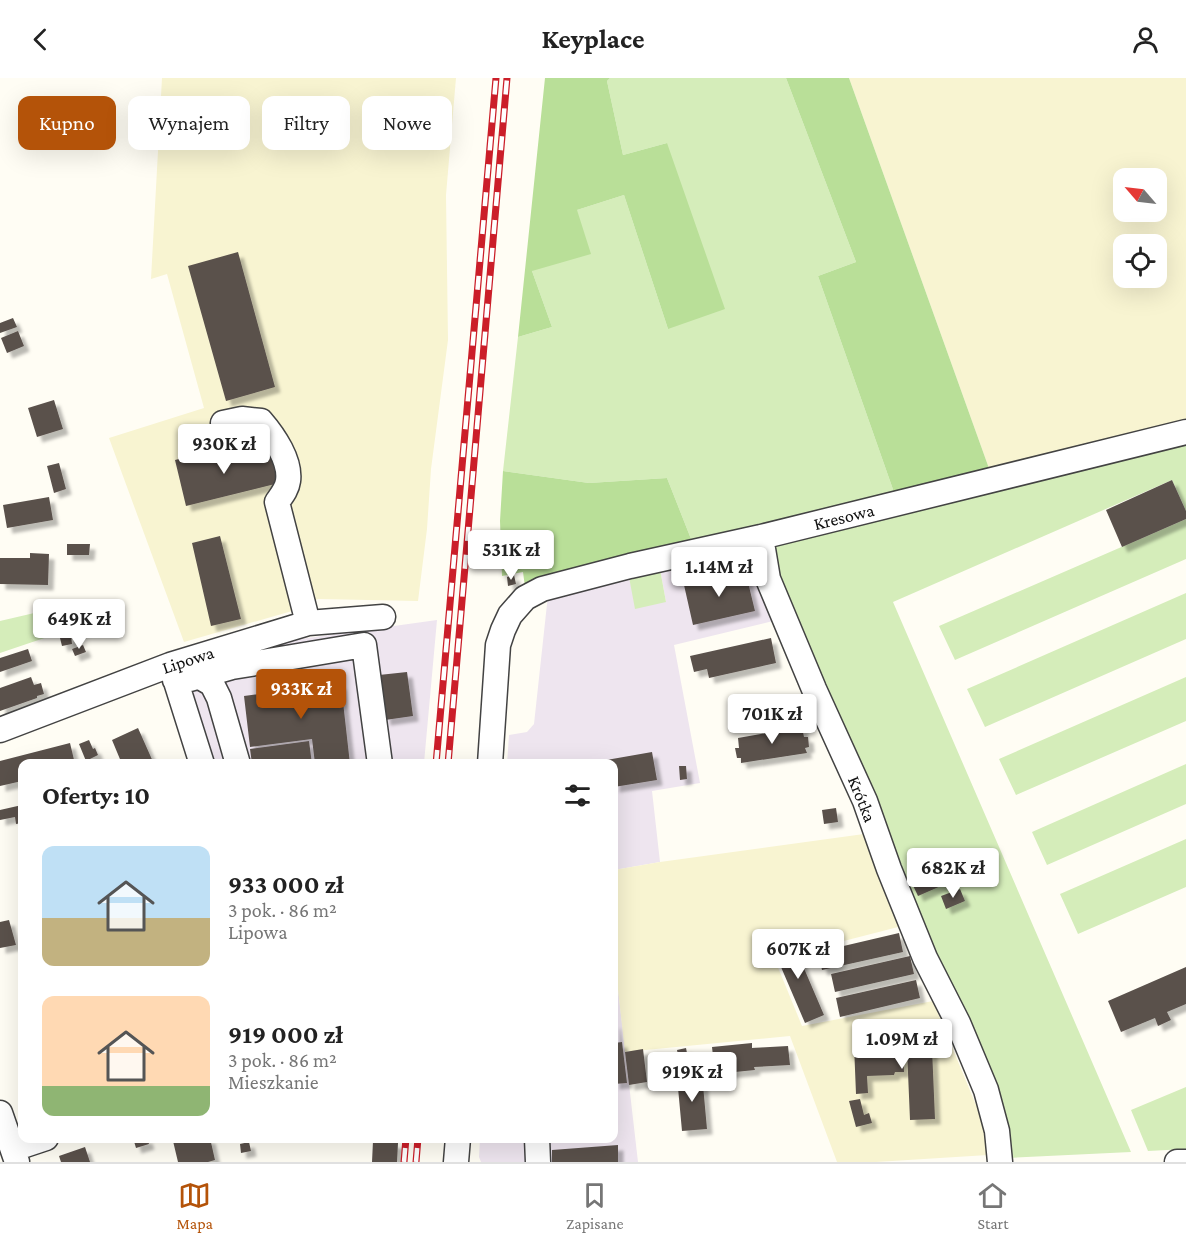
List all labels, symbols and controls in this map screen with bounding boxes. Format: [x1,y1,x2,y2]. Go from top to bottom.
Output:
icon: back [24,23,57,56]
icon: person [1129,23,1162,56]
text: Keyplace [542,24,644,54]
chip: Kupno [18,96,116,150]
chip: Wynajem [128,96,250,150]
chip: Filtry [262,96,350,150]
chip: Nowe [362,96,452,150]
north arrow [1113,168,1167,222]
map controls [1113,168,1167,288]
button: locate [1113,234,1167,288]
pin: 930K zł [169,424,279,475]
text: 930K zł [192,432,256,454]
street label: Kresowa [812,500,876,534]
pin: 531K zł [456,530,566,581]
text: 531K zł [482,538,540,560]
pin: 1.14M zł [657,547,781,598]
text: 1.14M zł [685,555,753,577]
pin: 649K zł [24,599,134,650]
text: 649K zł [47,607,111,629]
street label: Lipowa [159,642,217,678]
pin: 933K zł [246,669,356,720]
text: 933K zł [270,677,332,699]
pin: 701K zł [717,694,827,745]
text: 701K zł [742,702,802,724]
street label: Krótka [844,773,880,825]
icon: filters [561,779,594,812]
text: Oferty: 10 [42,781,150,810]
pin: 682K zł [898,848,1008,899]
text: 682K zł [921,856,985,878]
icon: home [90,870,162,942]
text: 933 000 zł [228,870,344,899]
text: 3 pok. · 86 m² [228,899,337,921]
text: Lipowa [228,921,287,943]
pin: 607K zł [743,929,853,980]
text: 607K zł [766,937,830,959]
pin: 1.09M zł [840,1019,964,1070]
icon: home [90,1020,162,1092]
text: 919 000 zł [228,1020,343,1049]
text: 1.09M zł [866,1027,938,1049]
text: 3 pok. · 86 m² [228,1049,337,1071]
pin: 919K zł [637,1052,747,1103]
text: 919K zł [662,1060,722,1082]
text: Mieszkanie [228,1071,318,1093]
tab: Mapa [176,1179,213,1232]
tab: Zapisane [566,1179,624,1232]
tab: Start [976,1179,1009,1232]

